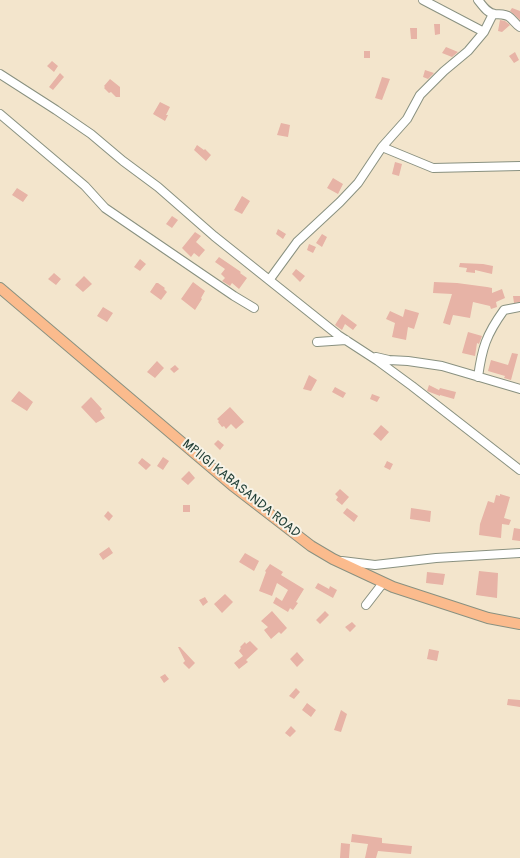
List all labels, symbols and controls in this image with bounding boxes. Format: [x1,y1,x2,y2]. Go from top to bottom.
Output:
street label: MPIIGI KABASANDA ROAD [179,437,303,541]

